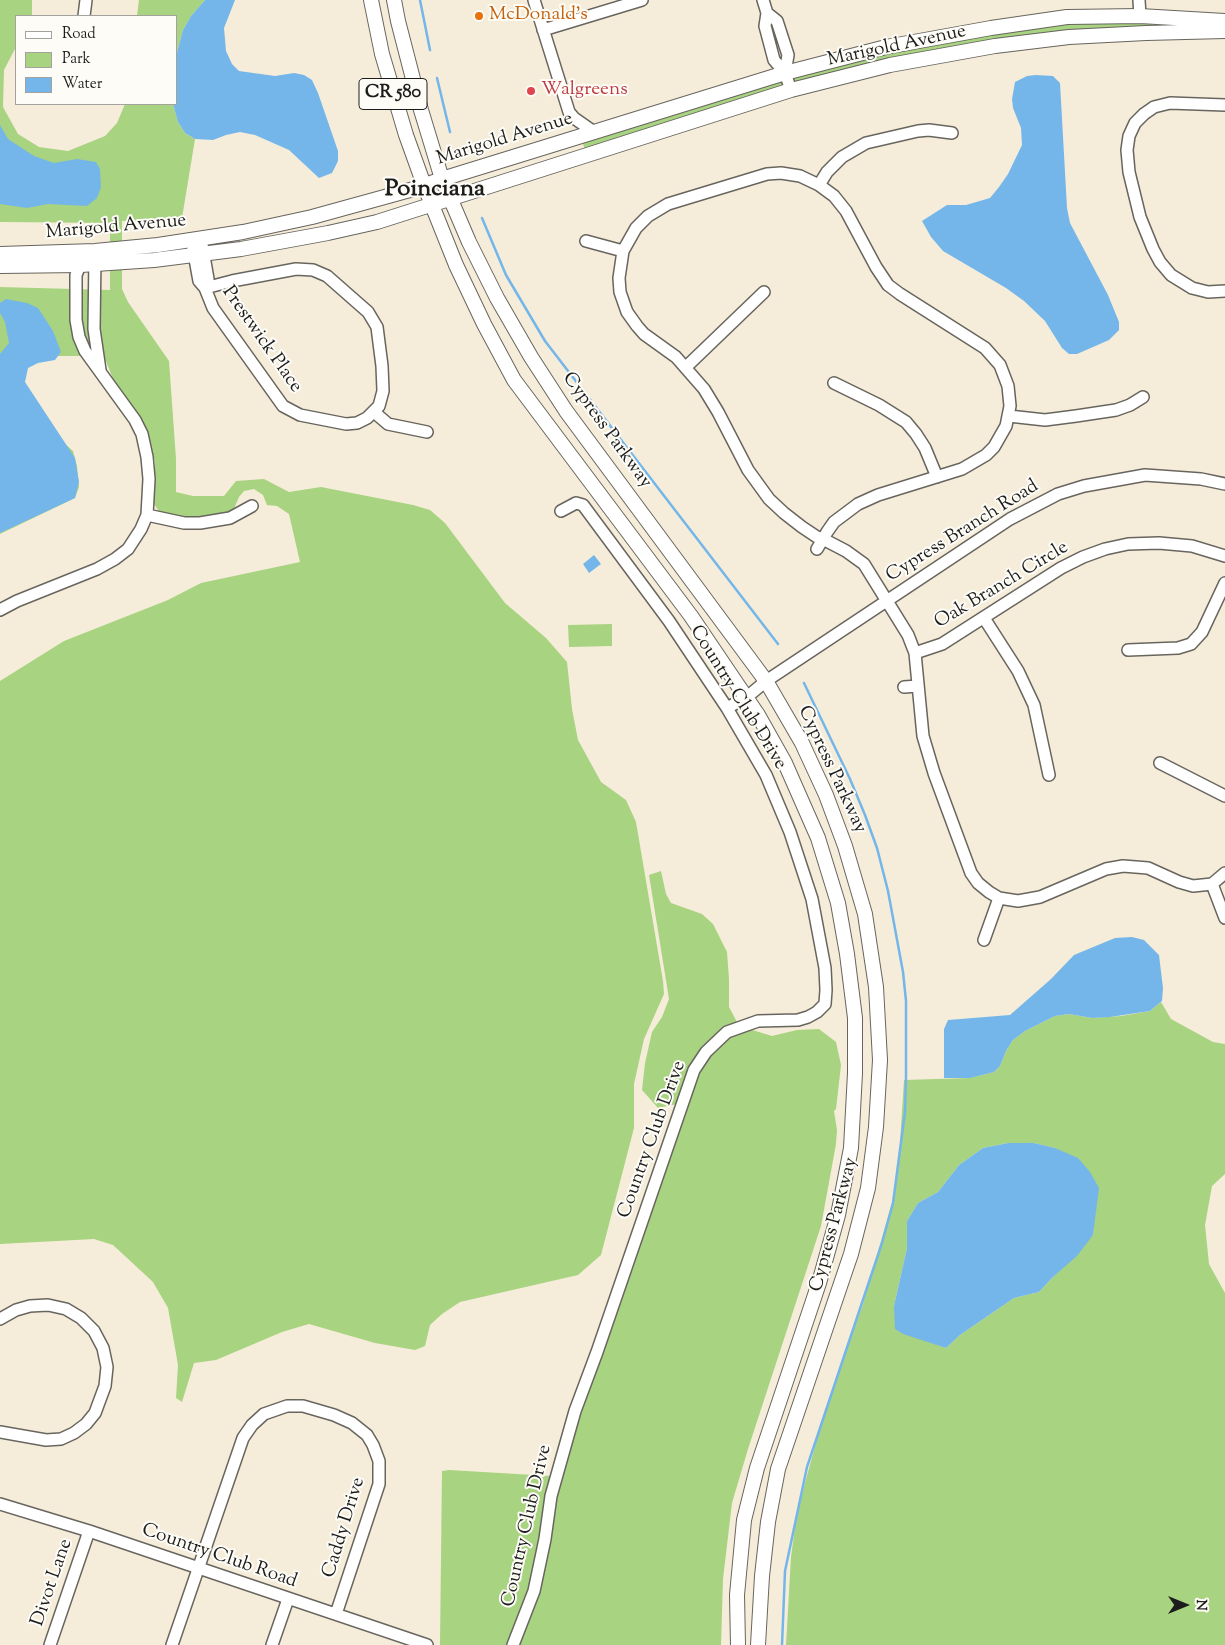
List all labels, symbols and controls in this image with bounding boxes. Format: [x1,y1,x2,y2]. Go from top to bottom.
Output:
place label: McDonald's [489,5,588,27]
marker: McDonald's [473,10,485,22]
legend [15,15,178,105]
street label: Marigold Avenue [826,21,968,73]
text: Road [62,24,96,45]
text: Park [62,49,91,70]
text: Water [62,74,102,95]
road number: CR 580 [359,78,427,110]
place label: Walgreens [541,80,628,102]
marker: Walgreens [525,85,537,97]
street label: Marigold Avenue [434,108,576,172]
district label: Poinciana [385,177,485,205]
street label: Marigold Avenue [45,210,187,246]
street label: Prestwick Place [216,282,306,398]
street label: Cypress Parkway [556,368,656,494]
street label: Cypress Branch Road [883,476,1043,588]
street label: Oak Branch Circle [931,537,1073,635]
street label: Country Club Drive [683,622,791,774]
street label: Cypress Parkway [791,703,871,837]
street label: Country Club Drive [614,1058,692,1222]
street label: Cypress Parkway [806,1155,864,1295]
street label: Country Club Drive [498,1443,558,1609]
street label: Caddy Drive [319,1475,371,1581]
street label: Country Club Road [138,1520,300,1594]
street label: Divot Lane [27,1536,79,1630]
north arrow [1160,1580,1210,1630]
text: N [1190,1599,1210,1611]

